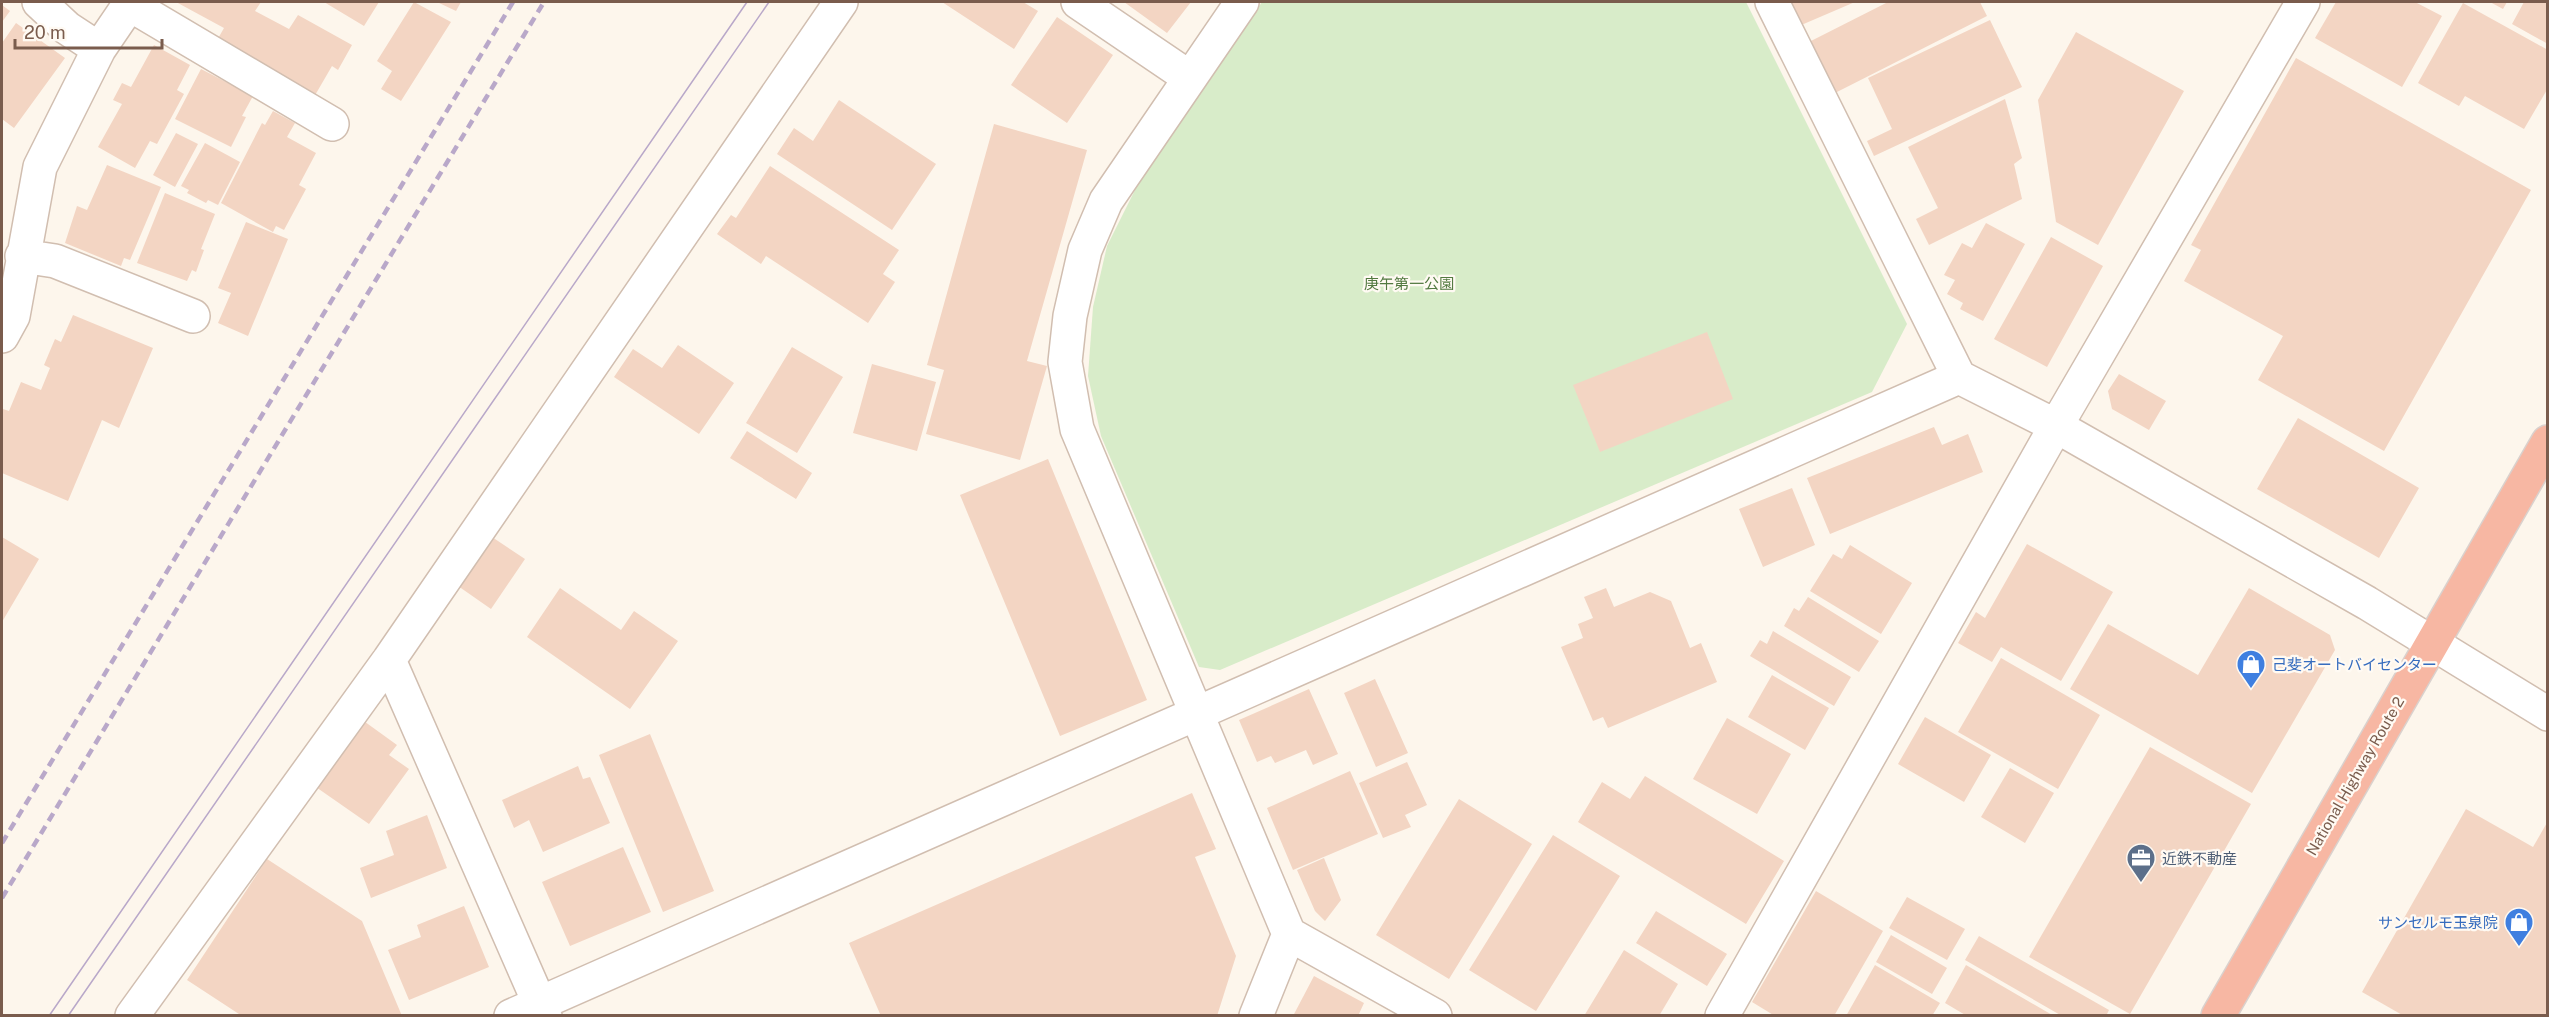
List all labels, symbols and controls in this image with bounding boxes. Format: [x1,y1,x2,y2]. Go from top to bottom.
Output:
scale bar [15,12,162,50]
text: 20 m [24,22,66,43]
park label: 庚午第一公園 [1364,275,1454,292]
shop icon: 己斐オートバイセンター [2235,648,2267,690]
place label: 己斐オートバイセンター [2272,656,2437,673]
street label: National Highway Route 2 [2303,694,2407,858]
office icon: 近鉄不動産 [2125,842,2157,884]
place label: 近鉄不動産 [2162,850,2237,867]
shop icon: サンセルモ玉泉院 [2503,906,2535,948]
place label: サンセルモ玉泉院 [2378,914,2498,931]

